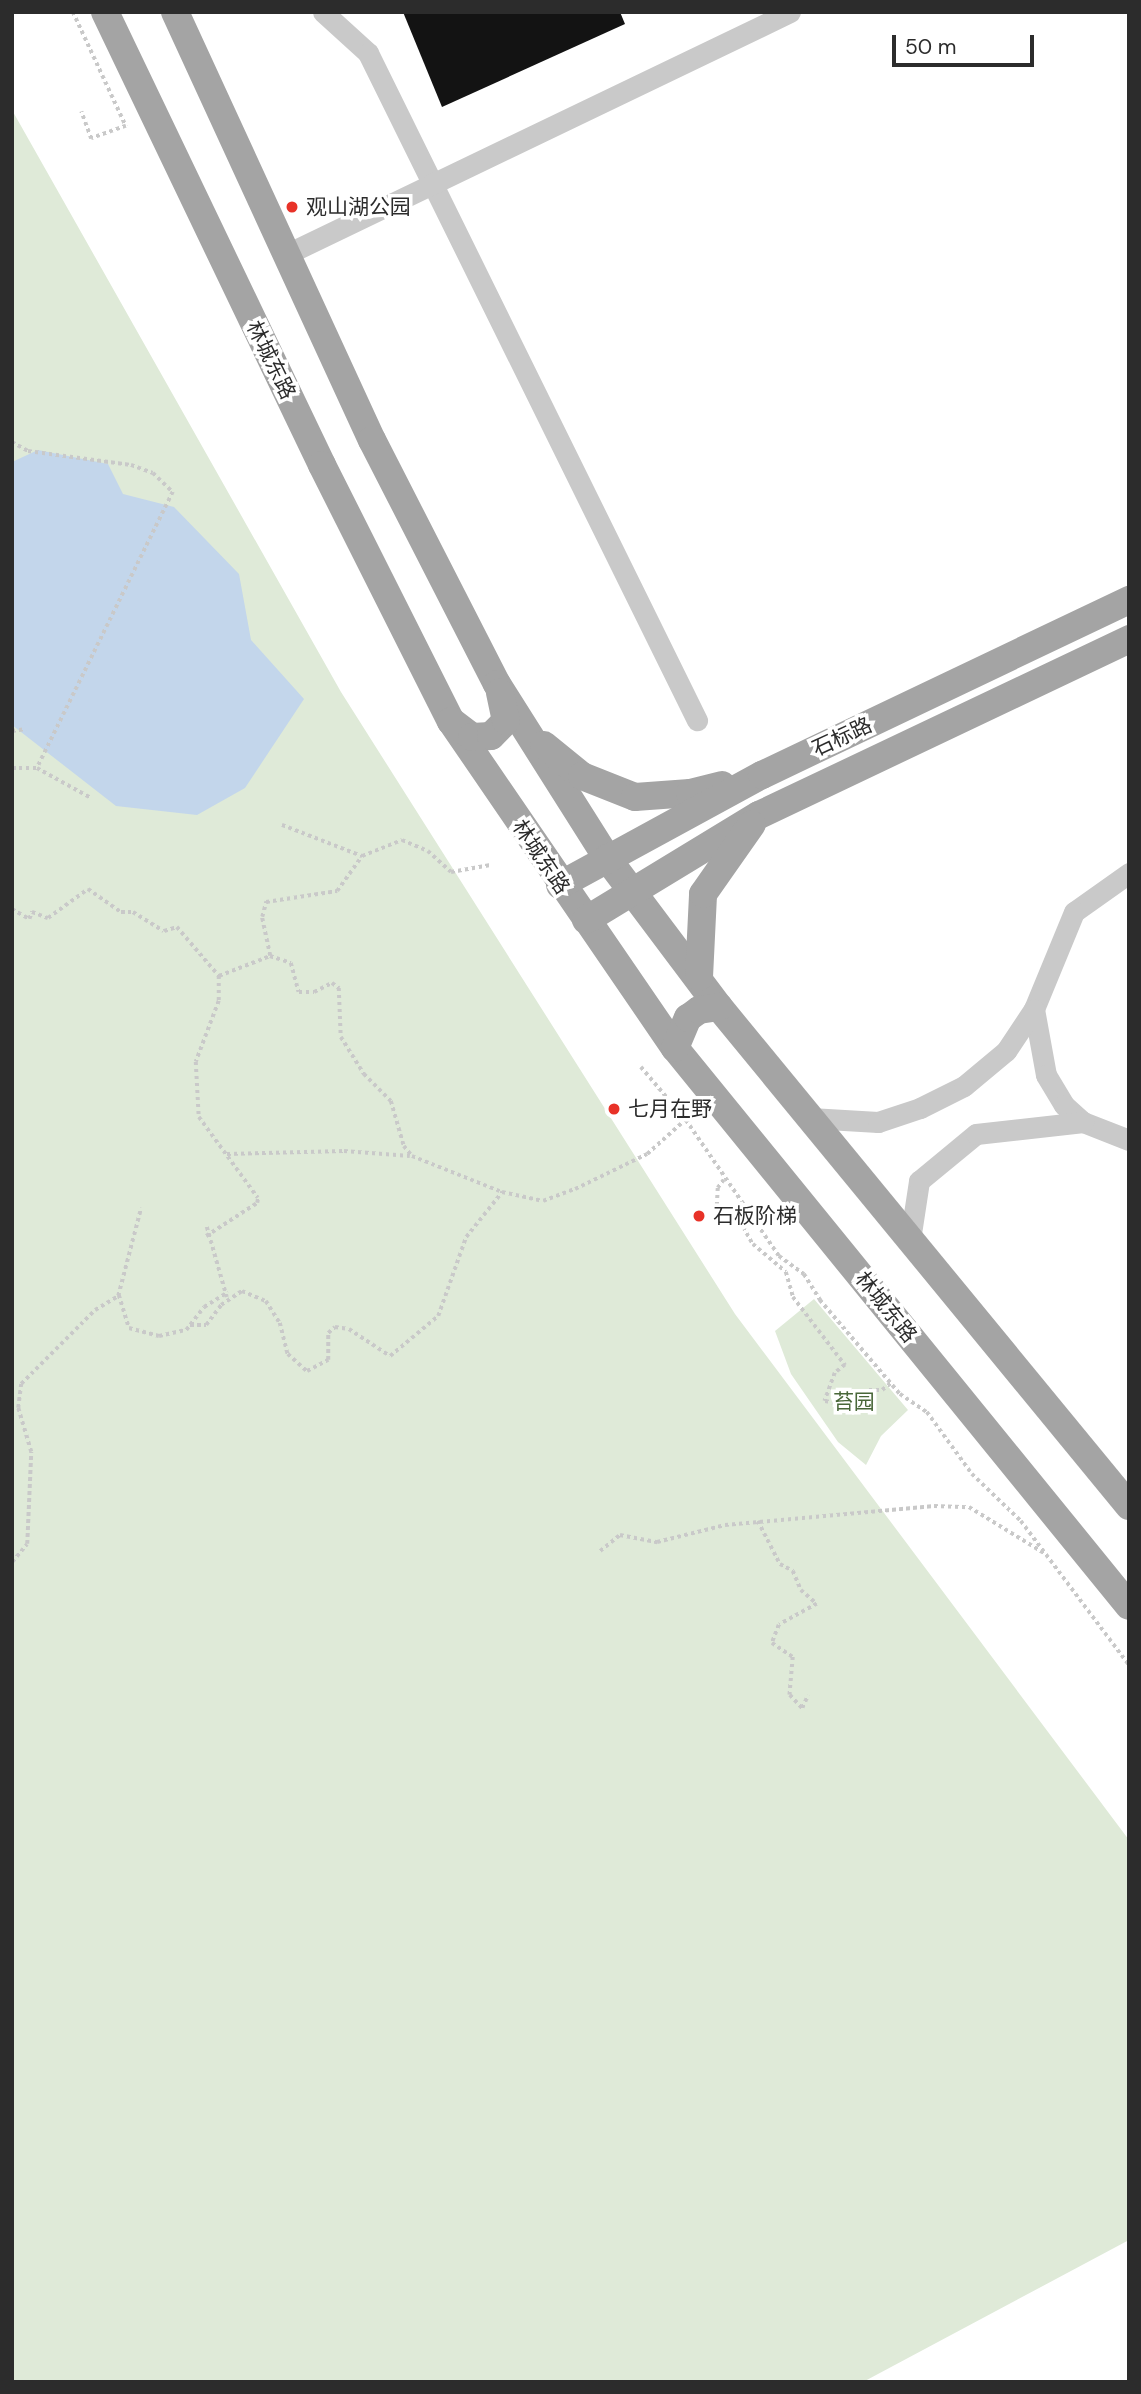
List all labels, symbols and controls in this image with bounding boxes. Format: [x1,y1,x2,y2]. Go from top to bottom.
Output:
scale bar [896,21,1038,65]
text: 50 m [905,33,956,61]
place label: 观山湖公园 [306,194,411,220]
marker: 观山湖公园 [284,199,300,215]
street label: 林城东路 [241,317,301,403]
street label: 石标路 [808,712,876,762]
street label: 林城东路 [507,815,575,899]
place label: 七月在野 [628,1096,712,1122]
marker: 七月在野 [606,1101,622,1117]
place label: 石板阶梯 [713,1203,797,1229]
marker: 石板阶梯 [691,1208,707,1224]
street label: 林城东路 [850,1266,922,1348]
park label: 苔园 [833,1389,875,1415]

